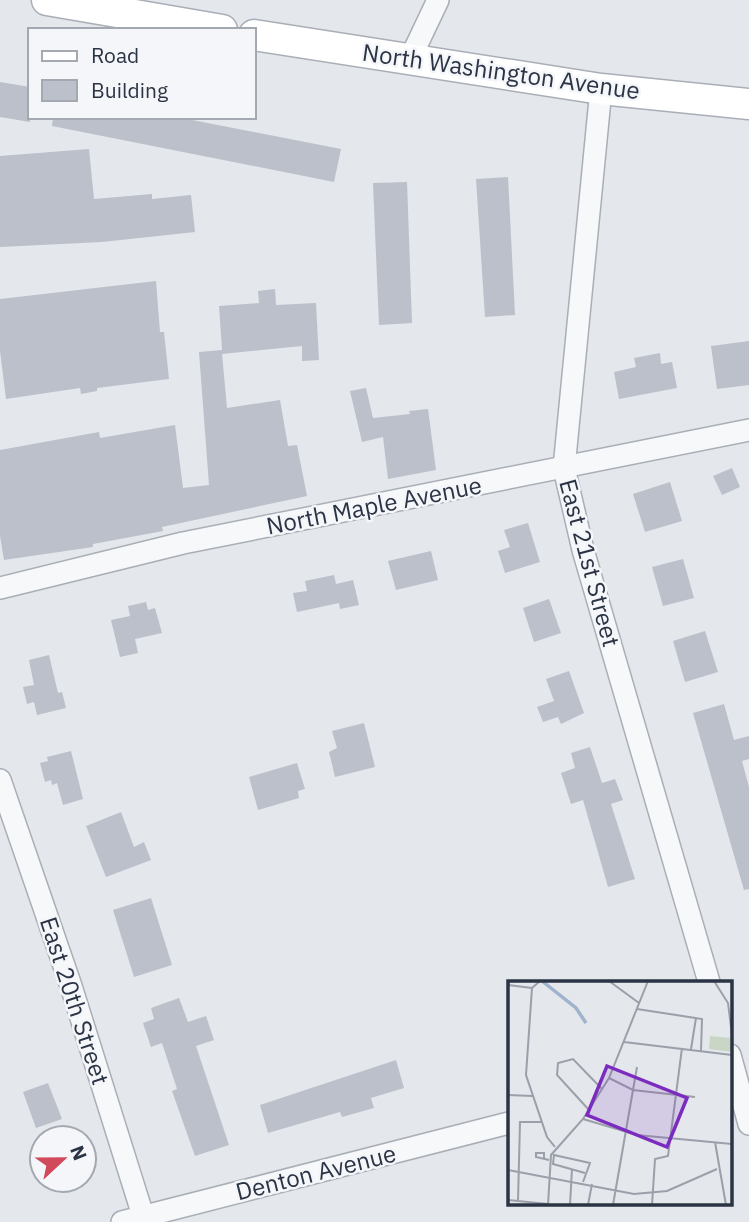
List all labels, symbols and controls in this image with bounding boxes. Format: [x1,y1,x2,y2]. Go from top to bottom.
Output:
legend [28,28,256,119]
street label: North Washington Avenue [360,36,642,106]
text: Road [91,41,139,69]
text: Building [91,76,168,104]
street label: North Maple Avenue [263,468,484,542]
street label: East 21st Street [552,475,628,650]
street label: East 20th Street [33,913,117,1089]
inset map [508,981,732,1204]
north arrow [28,1124,98,1194]
street label: Denton Avenue [232,1137,399,1207]
text: N [65,1142,92,1164]

